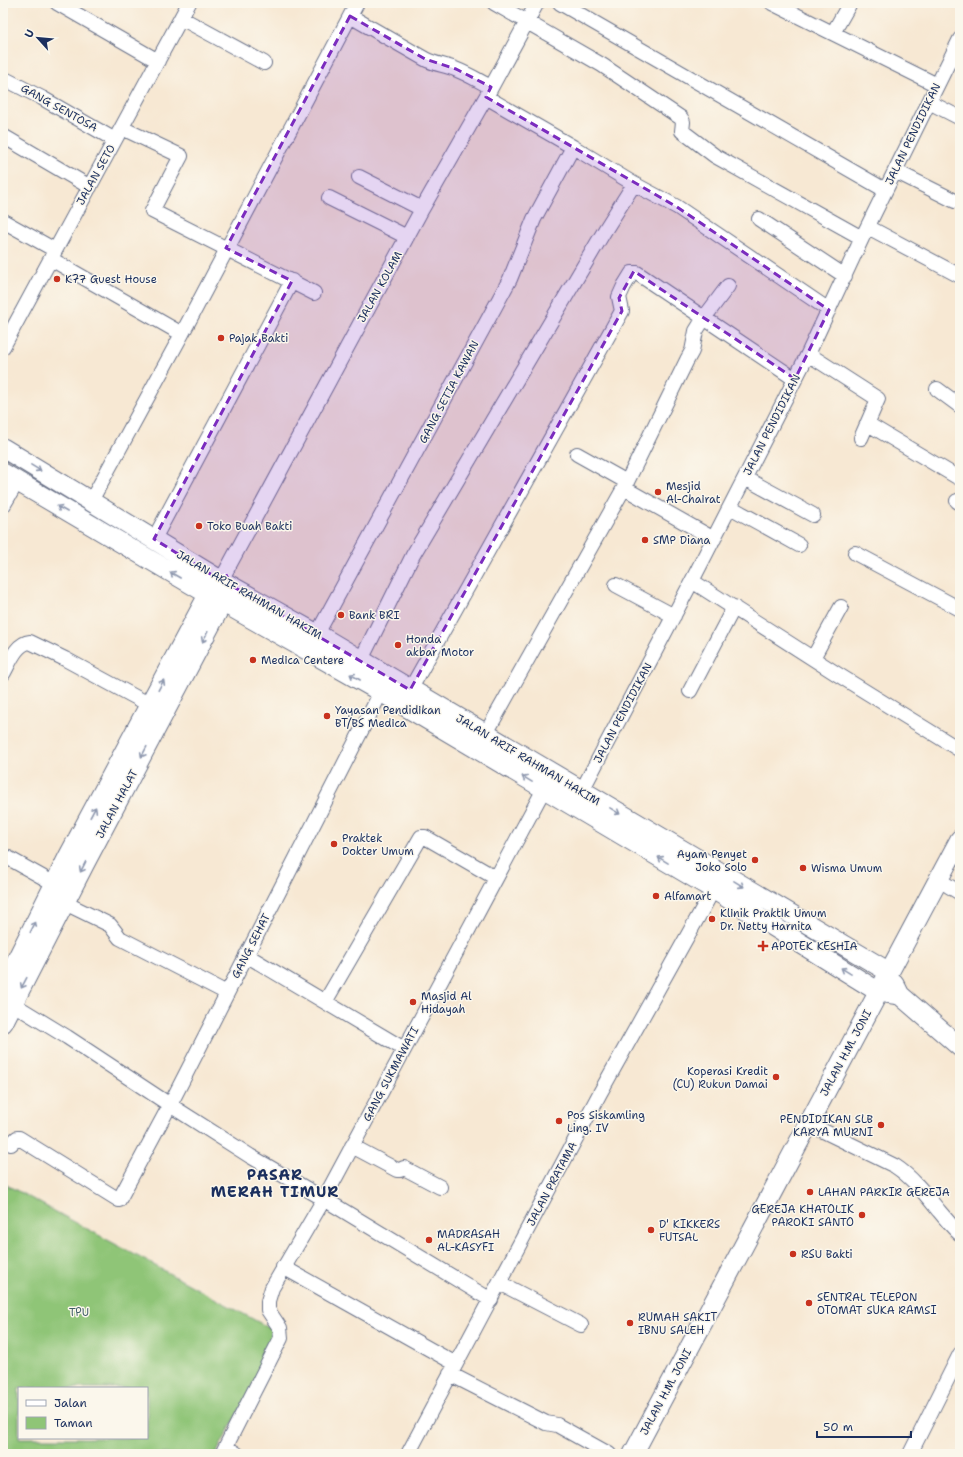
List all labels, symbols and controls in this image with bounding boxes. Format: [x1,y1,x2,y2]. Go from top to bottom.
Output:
north arrow [18,18,58,58]
text: U [21,27,38,40]
street label: GANG SENTOSA [18,81,100,135]
street label: JALAN PENDIDIKAN [882,81,944,187]
street label: JALAN SETO [73,142,119,208]
street label: JALAN KOLAM [354,248,406,325]
place label: K77 Guest House [65,272,157,287]
marker: K77 Guest House [52,274,62,284]
place label: Pajak Bakti [229,331,288,346]
marker: Pajak Bakti [216,333,226,343]
street label: GANG SETIA KAWAN [415,338,483,446]
street label: JALAN PENDIDIKAN [740,372,804,478]
one-way arrow [30,465,42,473]
place label: Mesjid Al-Chairat [666,479,721,507]
marker: Mesjid Al-Chairat [653,487,663,497]
one-way arrow [57,505,68,513]
place label: Toko Buah Bakti [207,519,292,534]
marker: Toko Buah Bakti [194,521,204,531]
place label: SMP Diana [653,533,711,548]
marker: SMP Diana [640,535,650,545]
street label: JALAN ARIF RAHMAN HAKIM [173,547,325,643]
one-way arrow [169,570,181,578]
place label: Bank BRI [349,608,400,623]
marker: Bank BRI [336,610,346,620]
one-way arrow [201,631,208,643]
place label: Honda akbar Motor [406,632,474,660]
marker: Honda akbar Motor [393,640,403,650]
place label: Medica Centere [261,653,344,668]
marker: Medica Centere [248,655,258,665]
street label: JALAN PENDIDIKAN [590,660,656,766]
one-way arrow [349,673,361,681]
one-way arrow [157,679,165,691]
place label: Yayasan Pendidikan BT/BS Medica [335,703,441,731]
marker: Yayasan Pendidikan BT/BS Medica [322,711,332,721]
street label: JALAN ARIF RAHMAN HAKIM [453,711,603,809]
one-way arrow [140,746,148,758]
street label: JALAN HALAT [93,767,142,841]
one-way arrow [522,775,533,783]
one-way arrow [89,806,97,818]
one-way arrow [609,808,621,816]
place label: Praktek Dokter Umum [342,831,414,859]
marker: Praktek Dokter Umum [329,839,339,849]
place label: Ayam Penyet Joko Solo [677,847,747,875]
one-way arrow [657,855,669,863]
marker: Ayam Penyet Joko Solo [750,855,760,865]
one-way arrow [79,861,87,873]
place label: Wisma Umum [811,861,883,876]
marker: Wisma Umum [798,863,808,873]
one-way arrow [733,881,745,889]
place label: Alfamart [664,889,711,904]
marker: Alfamart [651,891,661,901]
place label: Klinik Praktik Umum Dr. Netty Harnita [720,906,827,934]
street label: GANG SEHAT [228,911,274,981]
marker: Klinik Praktik Umum Dr. Netty Harnita [707,914,717,924]
one-way arrow [30,922,37,934]
place label: APOTEK KESHIA [771,939,857,954]
marker: APOTEK KESHIA [758,941,768,951]
one-way arrow [840,967,851,975]
one-way arrow [20,976,27,988]
place label: Masjid Al Hidayah [421,989,472,1017]
marker: Masjid Al Hidayah [408,997,418,1007]
street label: JALAN H.M. JONI [817,1007,875,1099]
street label: GANG SUKMAWATI [360,1024,422,1124]
place label: Koperasi Kredit (CU) Rukun Damai [673,1064,768,1092]
marker: Koperasi Kredit (CU) Rukun Damai [771,1072,781,1082]
place label: Pos Siskamling Ling. IV [567,1108,645,1136]
place label: PENDIDIKAN SLB KARYA MURNI [780,1112,873,1140]
marker: Pos Siskamling Ling. IV [554,1116,564,1126]
marker: PENDIDIKAN SLB KARYA MURNI [876,1120,886,1130]
street label: JALAN PRATAMA [523,1139,581,1229]
district label: PASAR MERAH TIMUR [211,1165,339,1202]
place label: LAHAN PARKIR GEREJA [818,1185,950,1200]
marker: LAHAN PARKIR GEREJA [805,1187,815,1197]
place label: GEREJA KHATOLIK PAROKI SANTO [752,1202,854,1230]
marker: GEREJA KHATOLIK PAROKI SANTO [857,1210,867,1220]
place label: D' KIKKERS FUTSAL [659,1217,720,1245]
marker: D' KIKKERS FUTSAL [646,1225,656,1235]
place label: MADRASAH AL-KASYFI [437,1227,500,1255]
marker: MADRASAH AL-KASYFI [424,1235,434,1245]
place label: RSU Bakti [801,1247,853,1262]
marker: RSU Bakti [788,1249,798,1259]
place label: SENTRAL TELEPON OTOMAT SUKA RAMSI [817,1290,937,1318]
marker: SENTRAL TELEPON OTOMAT SUKA RAMSI [804,1298,814,1308]
park label: TPU [69,1305,89,1320]
place label: RUMAH SAKIT IBNU SALEH [638,1310,718,1338]
marker: RUMAH SAKIT IBNU SALEH [625,1318,635,1328]
street label: JALAN H.M. JONI [637,1346,695,1438]
legend [18,1387,148,1439]
text: Jalan [54,1395,87,1411]
scale bar [817,1413,911,1439]
text: Taman [54,1415,93,1431]
text: 50 m [823,1419,853,1435]

